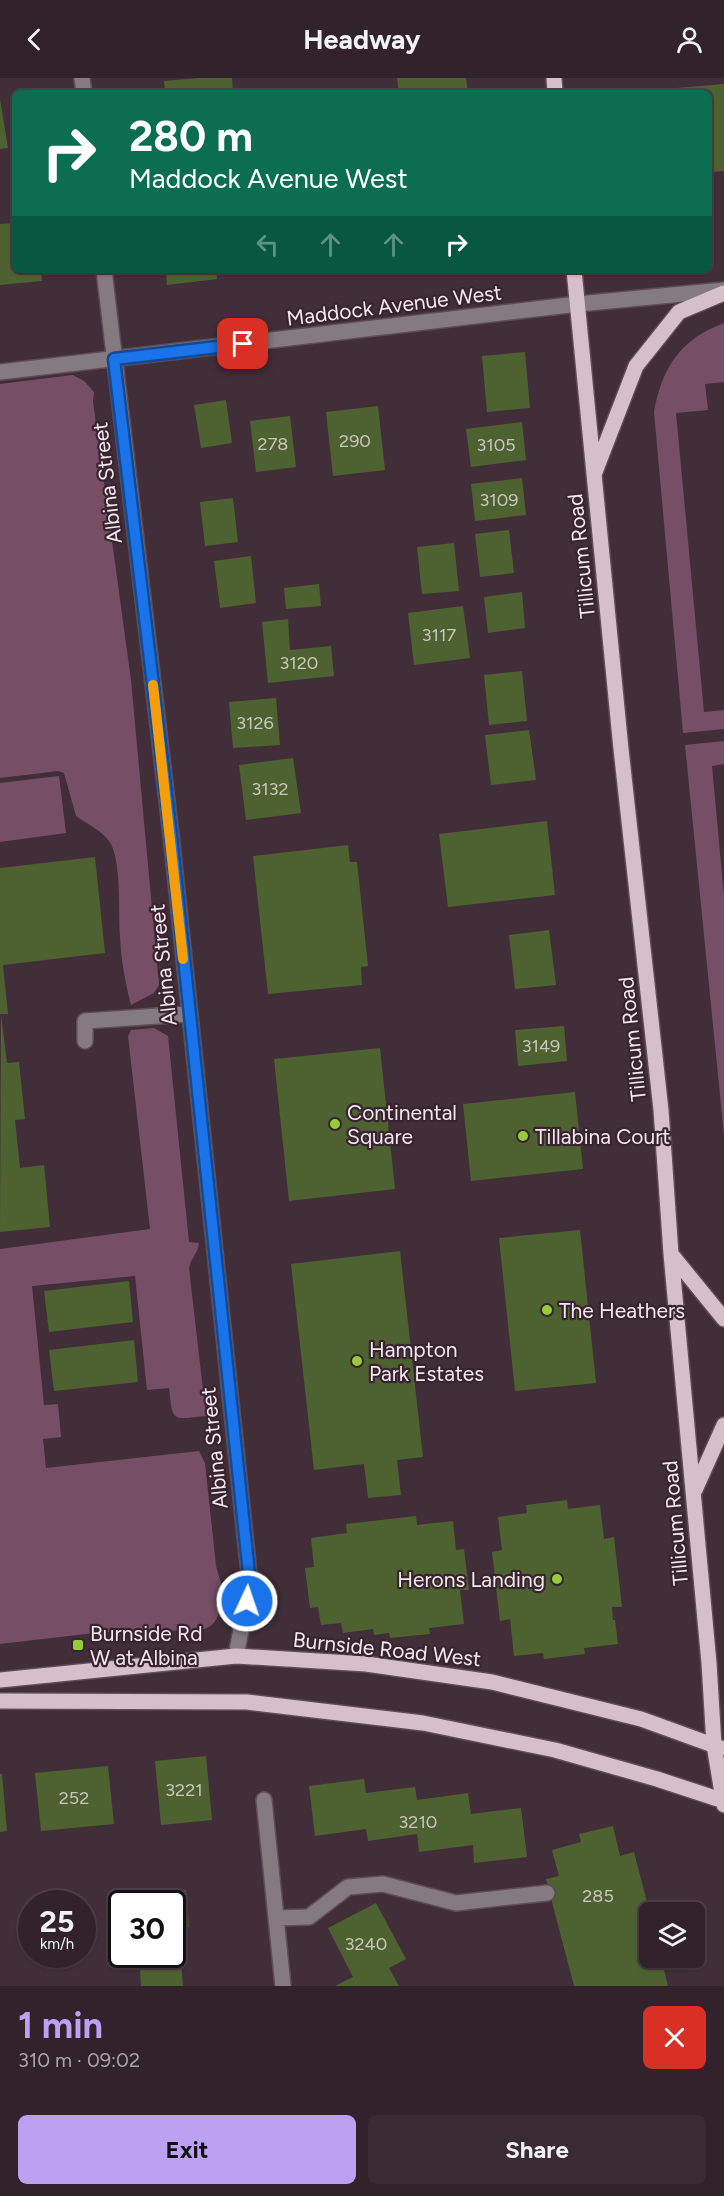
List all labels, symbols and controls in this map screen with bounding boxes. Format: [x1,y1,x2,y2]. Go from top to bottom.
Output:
icon: back [18,23,51,56]
text: Headway [303,23,421,56]
icon: person [673,23,706,56]
text: 280 m [129,111,253,162]
icon: right [30,114,108,192]
text: Maddock Avenue West [129,162,408,195]
icon: left [251,228,284,261]
icon: ahead [314,228,347,261]
icon: ahead [377,228,410,261]
icon: right [440,228,473,261]
street label: Maddock Avenue West [285,279,503,331]
pin [217,318,268,369]
icon: arrive [226,327,259,360]
street label: Albina Street [87,421,127,545]
house number: 290 [339,430,371,452]
house number: 278 [258,433,288,455]
house number: 3105 [476,434,516,456]
house number: 3109 [480,489,518,511]
street label: Tillicum Road [562,493,600,619]
house number: 3117 [422,624,456,646]
house number: 3120 [280,652,318,674]
house number: 3126 [236,712,274,734]
house number: 3132 [251,778,289,800]
street label: Albina Street [144,903,182,1027]
street label: Tillicum Road [613,976,651,1102]
house number: 3149 [522,1035,560,1057]
place label: Continental Square [347,1100,457,1149]
marker: Continental Square [328,1117,342,1131]
place label: Tillabina Court [535,1124,670,1149]
marker: Tillabina Court [516,1129,530,1143]
place label: The Heathers [559,1298,685,1323]
marker: The Heathers [540,1303,554,1317]
place label: Hampton Park Estates [369,1337,484,1386]
marker: Hampton Park Estates [350,1354,364,1368]
street label: Albina Street [195,1386,233,1510]
street label: Tillicum Road [657,1460,693,1586]
place label: Herons Landing [397,1567,545,1592]
position arrow [215,1569,279,1633]
marker: Herons Landing [550,1572,564,1586]
place label: Burnside Rd W at Albina [90,1621,202,1670]
street label: Burnside Road West [292,1627,482,1671]
marker: Burnside Rd W at Albina [71,1638,85,1652]
house number: 3221 [165,1779,203,1801]
house number: 252 [59,1787,89,1809]
house number: 3210 [399,1811,437,1833]
house number: 285 [582,1885,614,1907]
speed limit sign: 30 [108,1890,186,1968]
map controls [639,1902,705,1968]
button: layers [639,1902,705,1968]
text: 25 [40,1903,74,1940]
house number: 3240 [345,1933,387,1955]
text: km/h [40,1935,74,1953]
text: 1 min [18,2004,103,2047]
button: close [643,2006,706,2069]
text: 310 m · 09:02 [18,2048,140,2072]
button: Exit [18,2115,356,2184]
button: Share [368,2115,706,2184]

